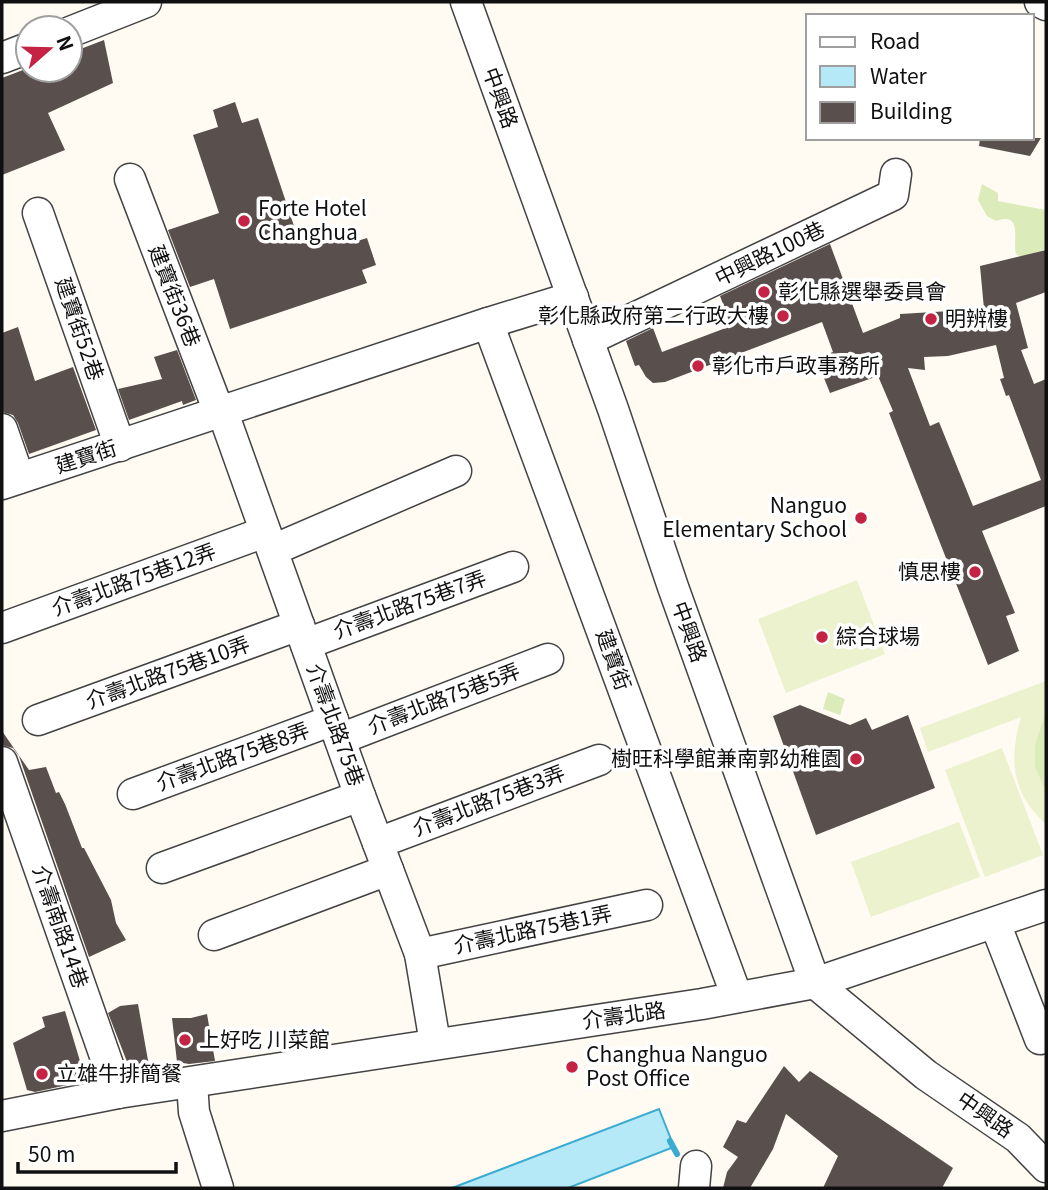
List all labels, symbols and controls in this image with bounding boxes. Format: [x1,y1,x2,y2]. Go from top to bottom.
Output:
north arrow [14,14,84,84]
legend [806,14,1034,140]
text: Road [870,25,920,55]
text: N [51,31,82,54]
text: Water [870,60,928,90]
street label: 中興路 [477,63,527,132]
text: Building [870,95,952,125]
place label: Forte Hotel Changhua [258,192,367,246]
marker: Forte Hotel Changhua [236,213,252,229]
street label: 中興路100巷 [709,213,829,292]
street label: 建寶街36巷 [143,240,209,351]
street label: 建寶街52巷 [49,273,113,384]
place label: 彰化縣選舉委員會 [778,275,946,305]
marker: 彰化縣選舉委員會 [756,284,772,300]
place label: 彰化縣政府第二行政大樓 [538,299,769,329]
place label: 明辨樓 [945,302,1008,332]
marker: 彰化縣政府第二行政大樓 [775,308,791,324]
marker: 明辨樓 [923,311,939,327]
place label: 彰化市戶政事務所 [712,349,880,379]
marker: 彰化市戶政事務所 [690,358,706,374]
street label: 建寶街 [51,431,120,479]
place label: Nanguo Elementary School [662,489,847,543]
marker: Nanguo Elementary School [853,510,869,526]
street label: 介壽北路75巷12弄 [47,535,220,622]
place label: 慎思樓 [898,555,961,585]
street label: 介壽北路75巷7弄 [329,561,490,645]
marker: 慎思樓 [967,564,983,580]
street label: 中興路 [666,597,716,666]
place label: 綜合球場 [836,620,920,650]
street label: 建寶街 [590,625,640,694]
street label: 介壽北路75巷10弄 [81,628,254,715]
marker: 綜合球場 [814,629,830,645]
street label: 介壽北路75巷5弄 [363,654,524,740]
street label: 介壽北路75巷 [301,659,373,790]
street label: 介壽北路75巷8弄 [152,713,313,797]
place label: 樹旺科學館兼南郭幼稚園 [611,742,842,772]
marker: 樹旺科學館兼南郭幼稚園 [848,751,864,767]
street label: 介壽北路75巷3弄 [408,756,569,842]
street label: 介壽南路14巷 [27,861,97,992]
street label: 介壽北路75巷1弄 [451,897,614,959]
street label: 介壽北路 [580,993,667,1035]
place label: 上好吃 川菜館 [199,1023,330,1053]
marker: 上好吃 川菜館 [177,1032,193,1048]
place label: Changhua Nanguo Post Office [586,1038,768,1092]
place label: 立雄牛排簡餐 [56,1057,182,1087]
marker: Changhua Nanguo Post Office [564,1059,580,1075]
marker: 立雄牛排簡餐 [34,1066,50,1082]
street label: 中興路 [952,1083,1021,1144]
scale bar [18,1130,175,1174]
text: 50 m [28,1138,75,1168]

